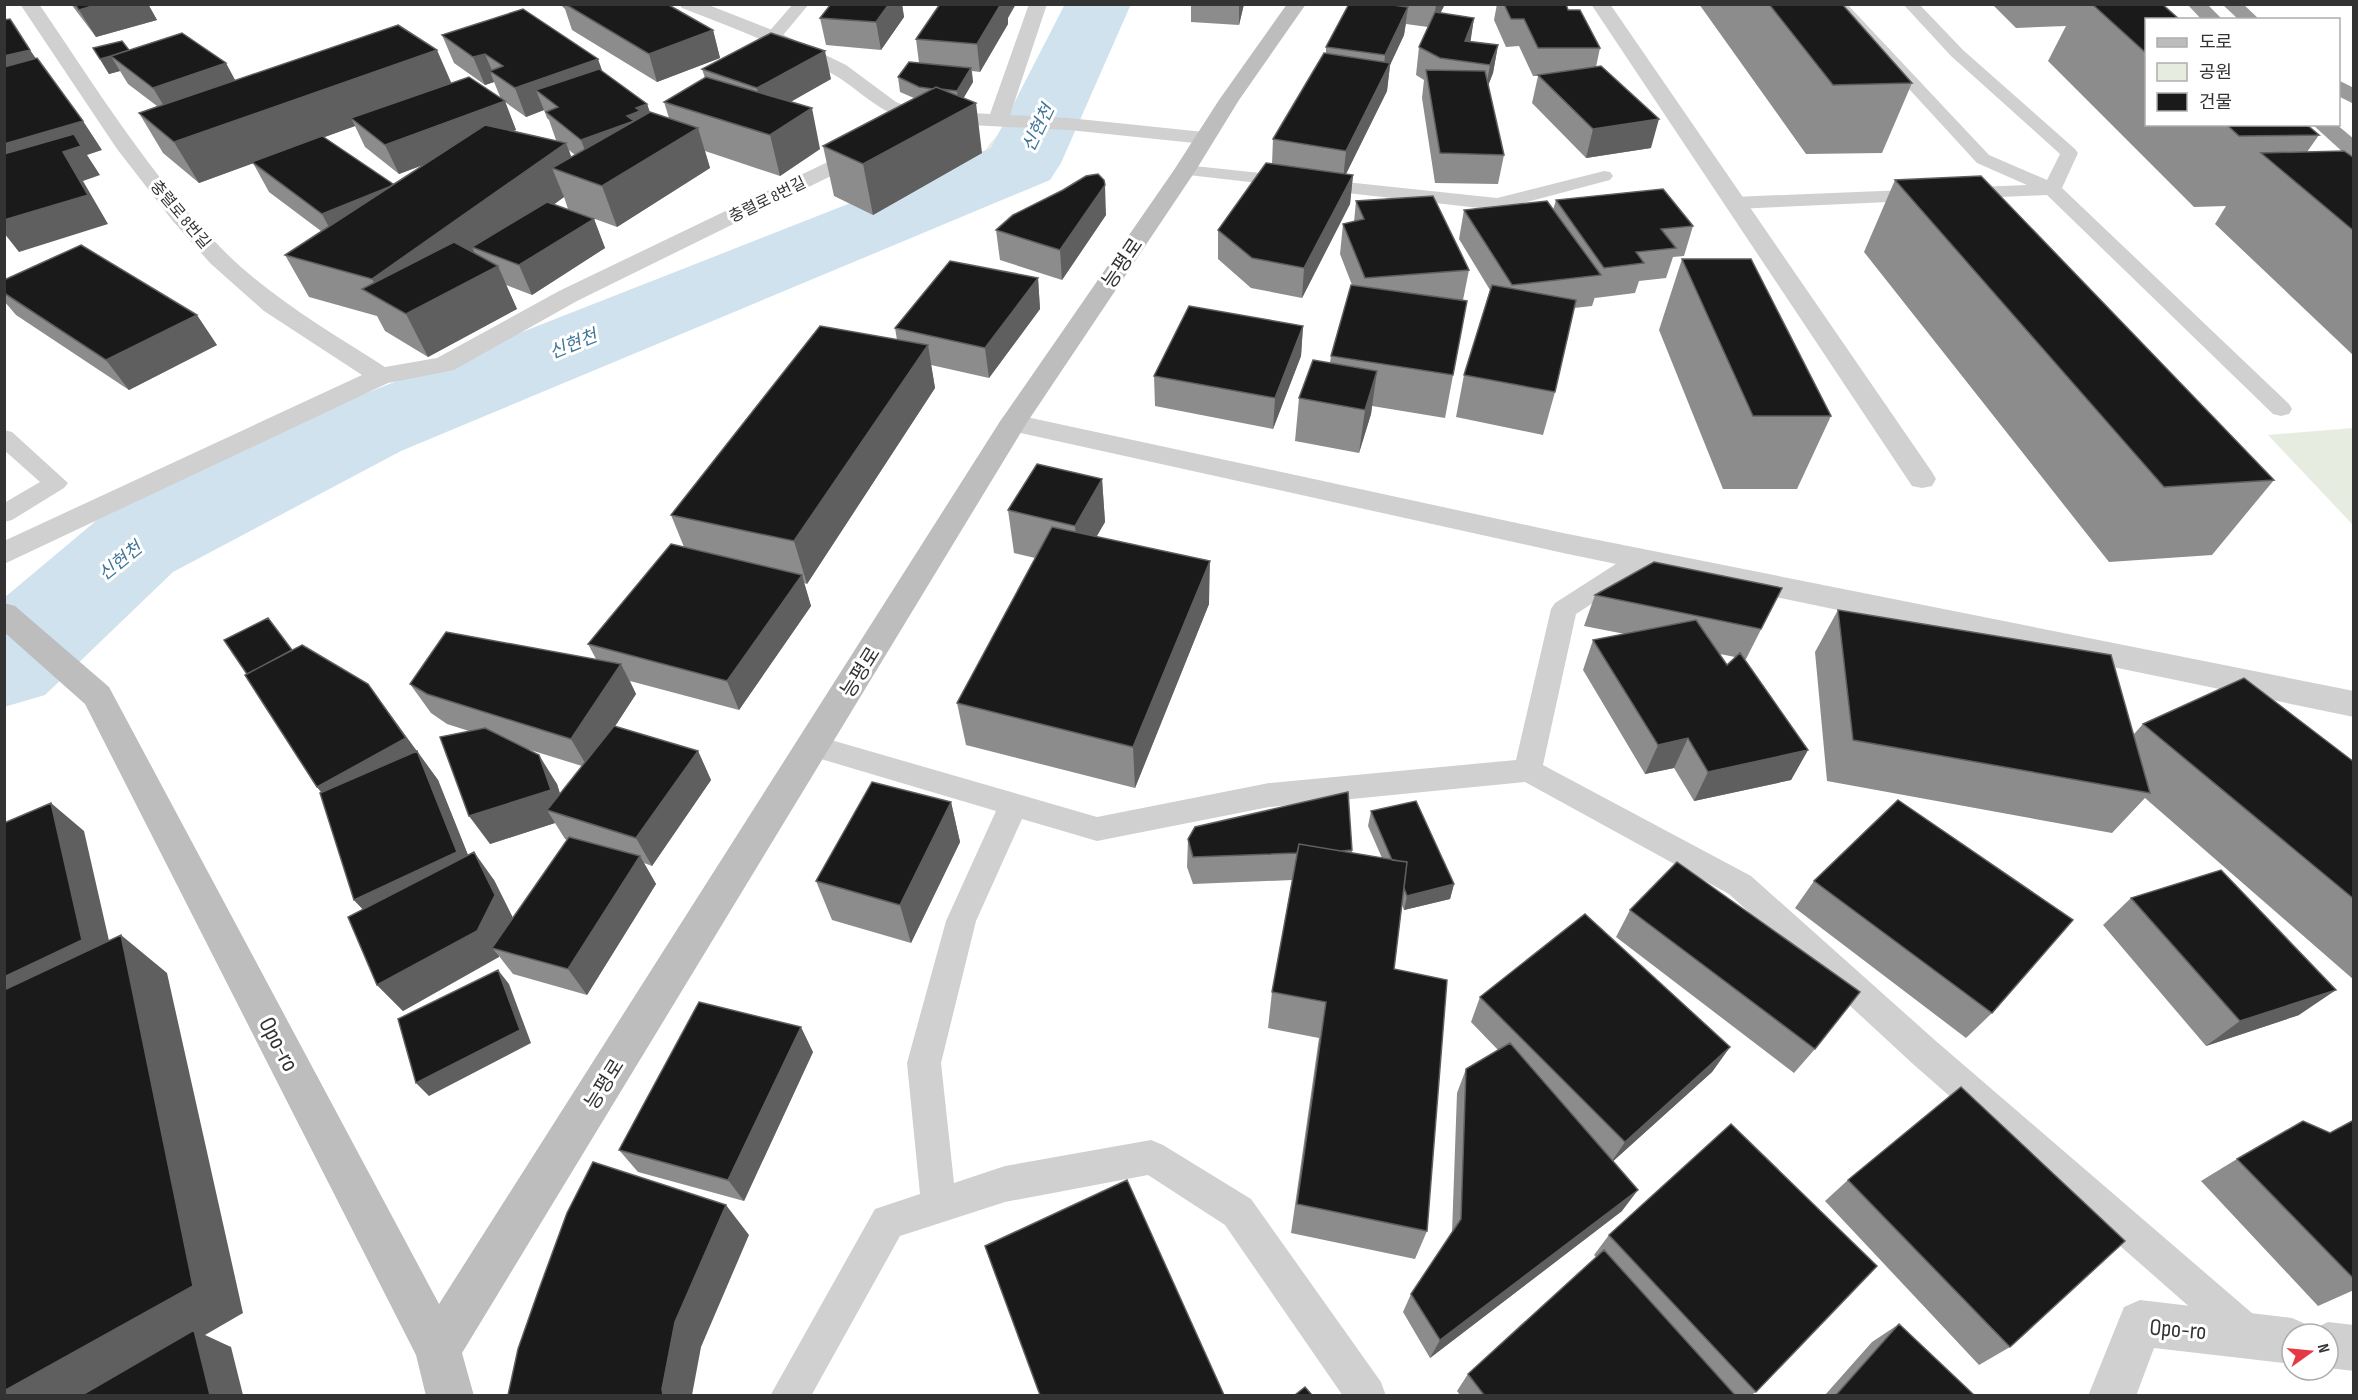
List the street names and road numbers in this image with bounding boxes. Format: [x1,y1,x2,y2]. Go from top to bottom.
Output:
street label: 충렬로 8번길 [726,174,809,227]
street label: 충렬로 8번길 [146,177,214,253]
street label: 능평로 [1097,234,1148,293]
street label: 능평로 [836,643,886,702]
street label: Opo-ro [252,1012,305,1076]
street label: 능평로 [580,1055,630,1114]
street label: Opo-ro [2148,1313,2208,1346]

